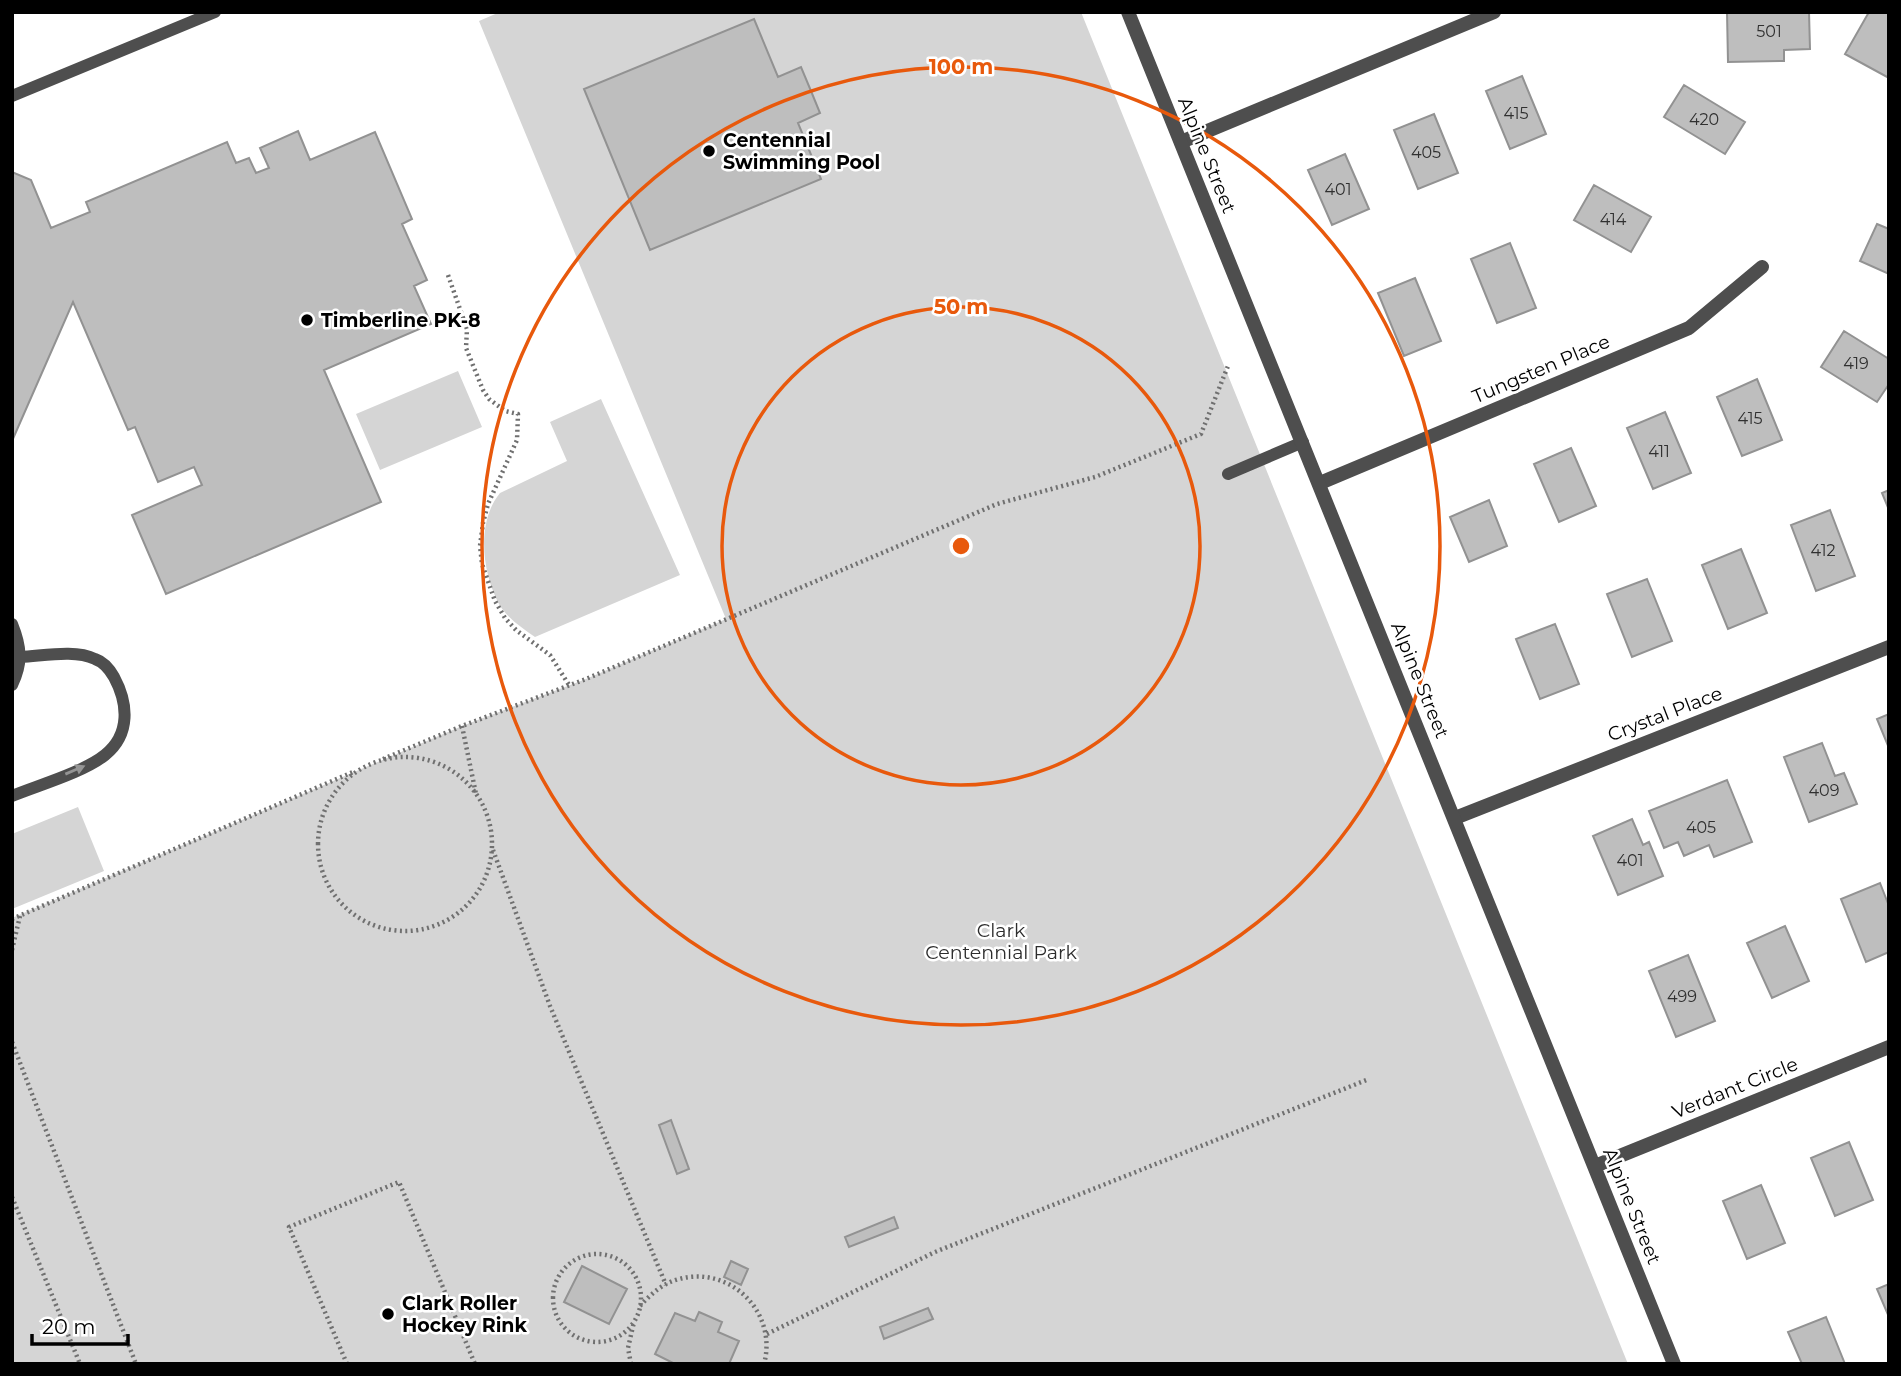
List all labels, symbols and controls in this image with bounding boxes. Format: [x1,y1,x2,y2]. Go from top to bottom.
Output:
house number: 501 [1756,22,1782,41]
text: 100 m [929,54,993,79]
street label: Alpine Street [1173,93,1241,217]
house number: 415 [1503,104,1529,123]
house number: 420 [1689,110,1719,129]
place label: Centennial Swimming Pool [723,129,880,174]
marker: Centennial Swimming Pool [701,143,717,159]
house number: 405 [1411,143,1441,162]
house number: 401 [1325,180,1351,199]
house number: 414 [1600,210,1627,229]
text: 50 m [934,294,988,319]
place label: Timberline PK-8 [321,309,481,332]
marker: Timberline PK-8 [299,312,315,328]
street label: Tungsten Place [1469,330,1613,408]
house number: 419 [1843,354,1869,373]
house number: 415 [1737,409,1763,428]
house number: 411 [1648,442,1670,461]
centre of rings [949,534,973,558]
house number: 412 [1810,541,1836,560]
street label: Alpine Street [1386,618,1454,742]
street label: Crystal Place [1604,682,1726,746]
one-way arrow [65,765,86,776]
house number: 409 [1809,781,1839,800]
house number: 405 [1686,818,1716,837]
house number: 401 [1617,851,1643,870]
park label: Clark Centennial Park [925,919,1077,964]
house number: 499 [1667,987,1697,1006]
street label: Verdant Circle [1669,1052,1801,1124]
street label: Alpine Street [1598,1144,1666,1268]
place label: Clark Roller Hockey Rink [402,1292,528,1337]
scale bar [32,1302,128,1346]
marker: Clark Roller Hockey Rink [380,1306,396,1322]
text: 20 m [42,1314,96,1339]

